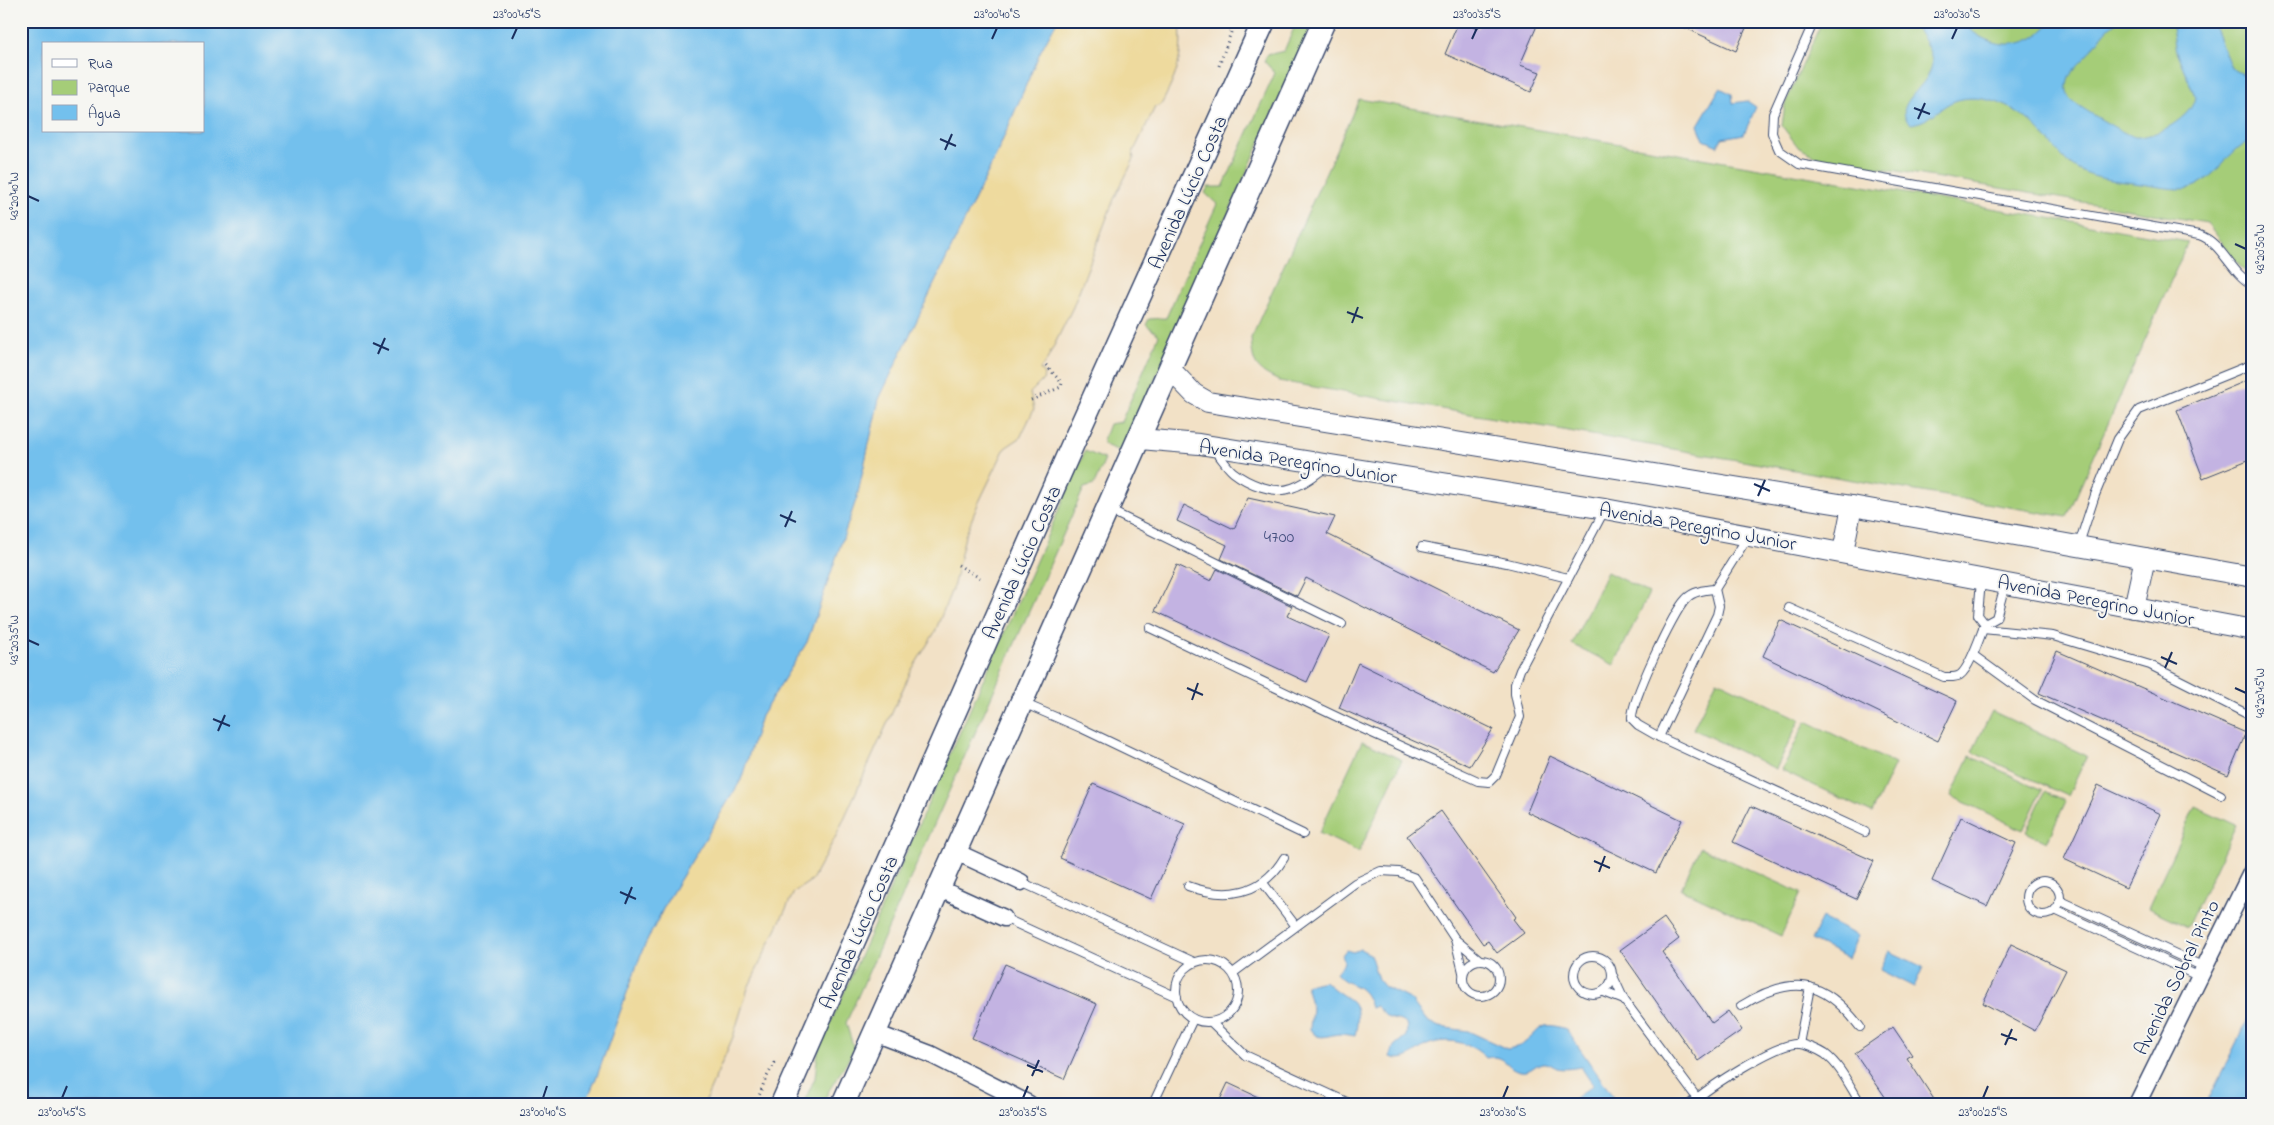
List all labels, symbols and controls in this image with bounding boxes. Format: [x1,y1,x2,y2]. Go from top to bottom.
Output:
text: 23°00'45"S [493,6,541,24]
text: 23°00'40"S [974,6,1020,24]
text: 23°00'35"S [1453,6,1501,24]
text: 23°00'30"S [1934,6,1981,24]
legend [42,42,205,132]
text: Rua [88,53,113,75]
text: Parque [88,77,130,99]
text: Água [88,103,121,126]
street label: Avenida Lúcio Costa [1142,111,1236,275]
text: 43°20'40"W [6,172,24,220]
text: 43°20'50"W [2252,224,2270,274]
street label: Avenida Peregrino Junior [1196,434,1399,495]
street label: Avenida Lúcio Costa [976,481,1070,645]
street label: Avenida Peregrino Junior [1596,497,1799,561]
house number: 4700 [1264,525,1294,551]
street label: Avenida Peregrino Junior [1994,569,2197,637]
text: 43°20'35"W [6,615,24,665]
text: 43°20'45"W [2252,668,2270,718]
street label: Avenida Lúcio Costa [813,851,907,1015]
street label: Avenida Sobral Pinto [2128,896,2228,1061]
text: 23°00'45"S [38,1104,86,1122]
text: 23°00'40"S [520,1104,566,1122]
text: 23°00'35"S [999,1104,1047,1122]
text: 23°00'30"S [1480,1104,1527,1122]
text: 23°00'25"S [1958,1104,2008,1122]

